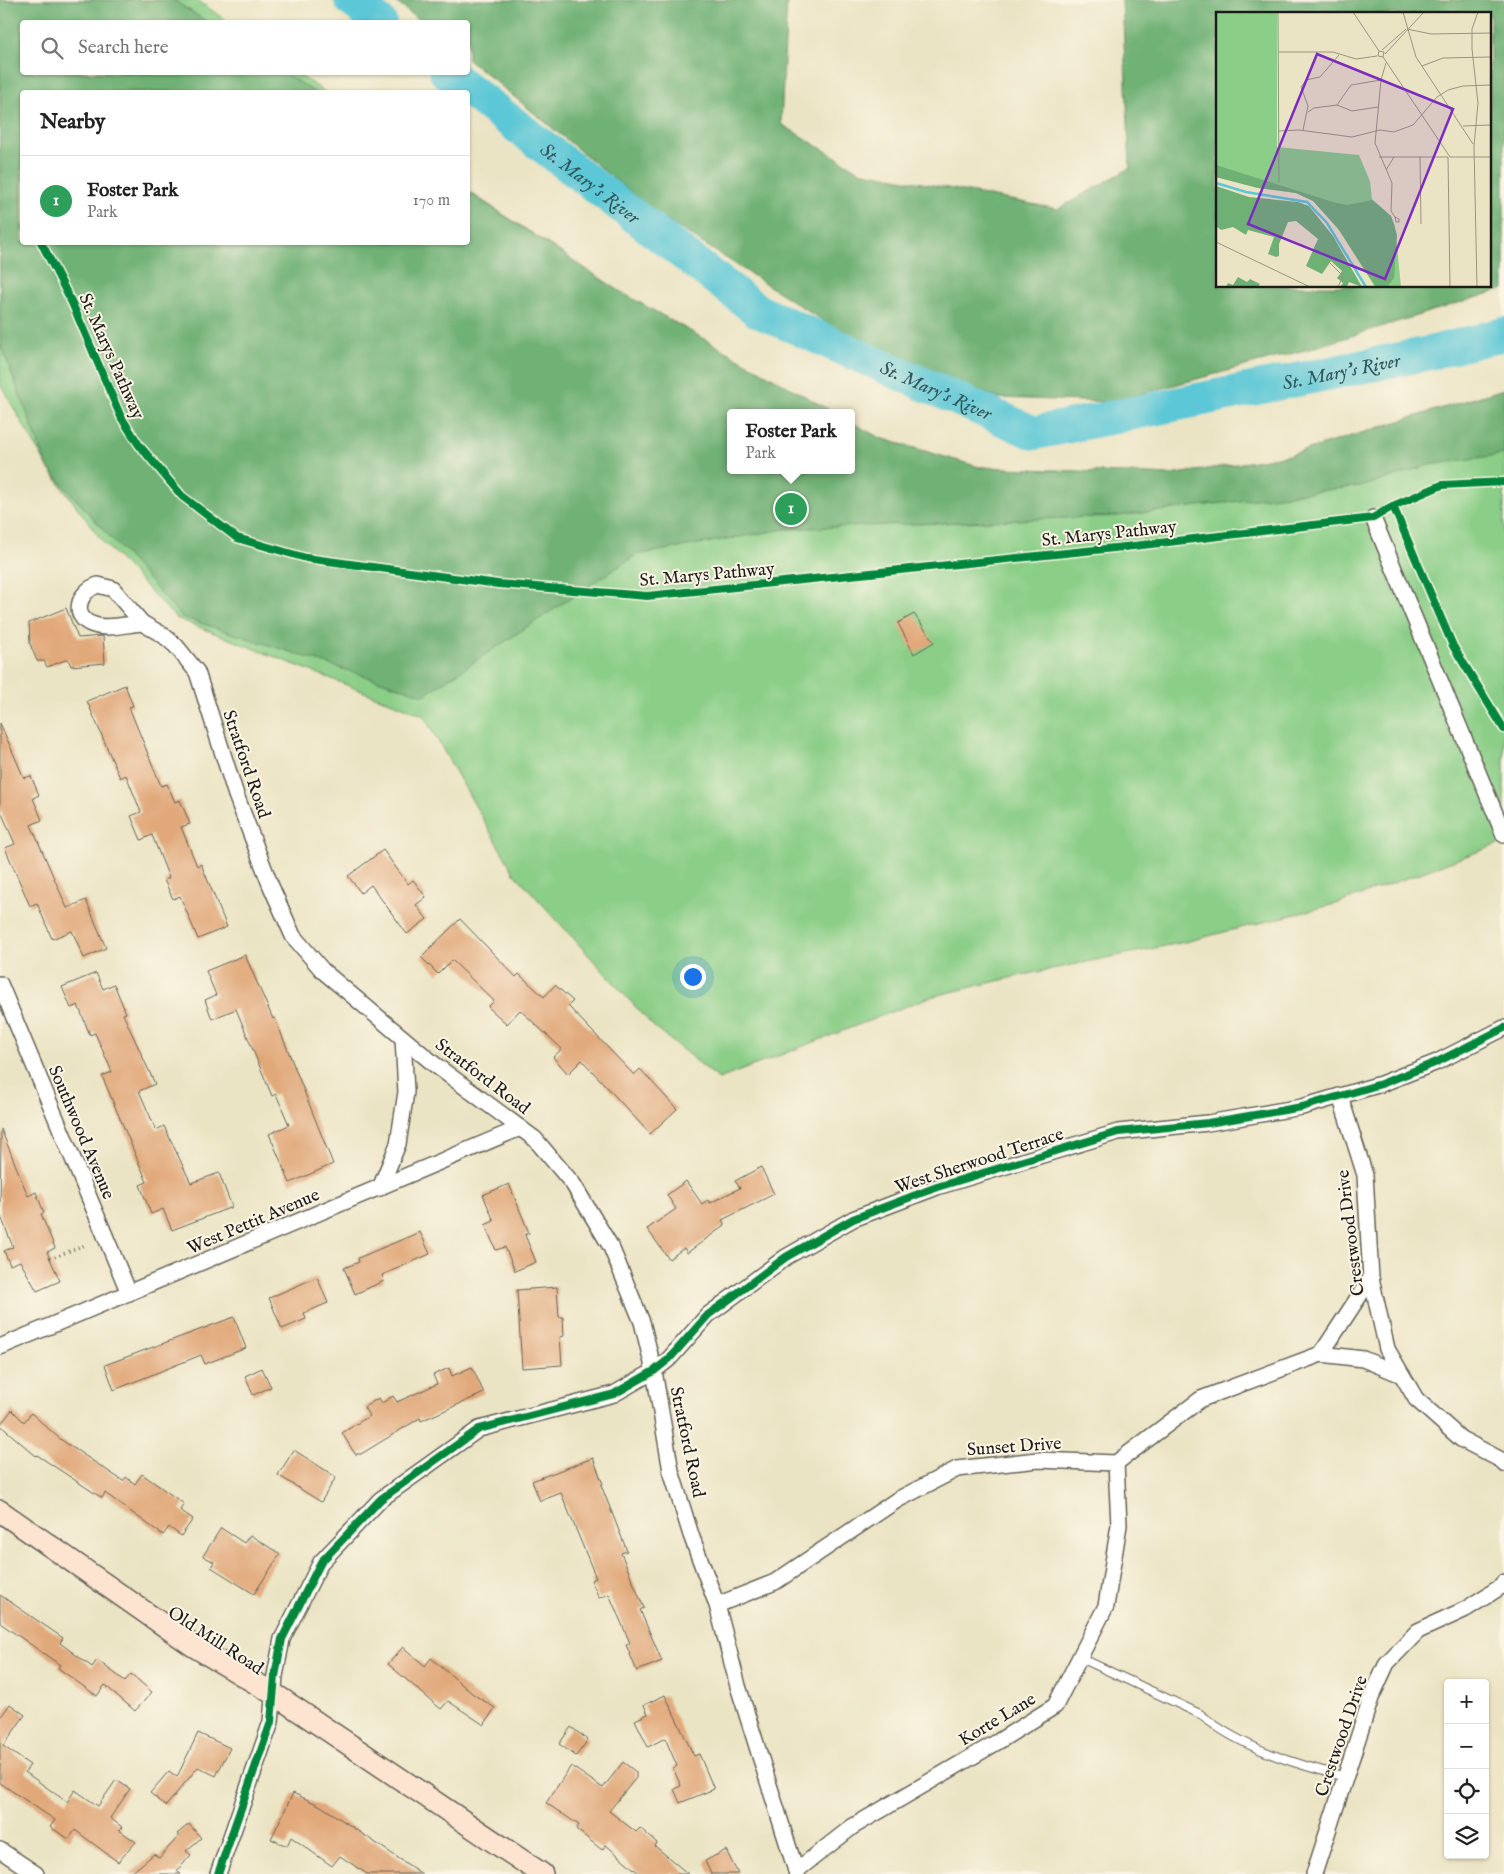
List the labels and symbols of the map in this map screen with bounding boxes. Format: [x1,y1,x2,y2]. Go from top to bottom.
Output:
inset map [1216,12,1492,288]
water label: St. Mary's River [535,138,645,231]
street label: St. Marys Pathway [73,290,149,423]
water label: St. Mary's River [1280,349,1404,397]
water label: St. Mary's River [876,357,996,427]
pin: 1 [775,490,807,528]
street label: St. Marys Pathway [1041,516,1178,553]
street label: St. Marys Pathway [639,558,776,593]
street label: Stratford Road [216,707,275,822]
your location [680,964,706,990]
street label: Stratford Road [430,1034,534,1121]
street label: Southwood Avenue [42,1062,119,1203]
street label: West Sherwood Terrace [892,1123,1067,1200]
street label: Crestwood Drive [1332,1169,1371,1297]
street label: West Pettit Avenue [184,1184,323,1261]
street label: Stratford Road [664,1385,710,1500]
street label: Sunset Drive [966,1433,1062,1462]
street label: Old Mill Road [163,1602,268,1681]
street label: Crestwood Drive [1311,1673,1374,1800]
street label: Korte Lane [955,1688,1041,1752]

